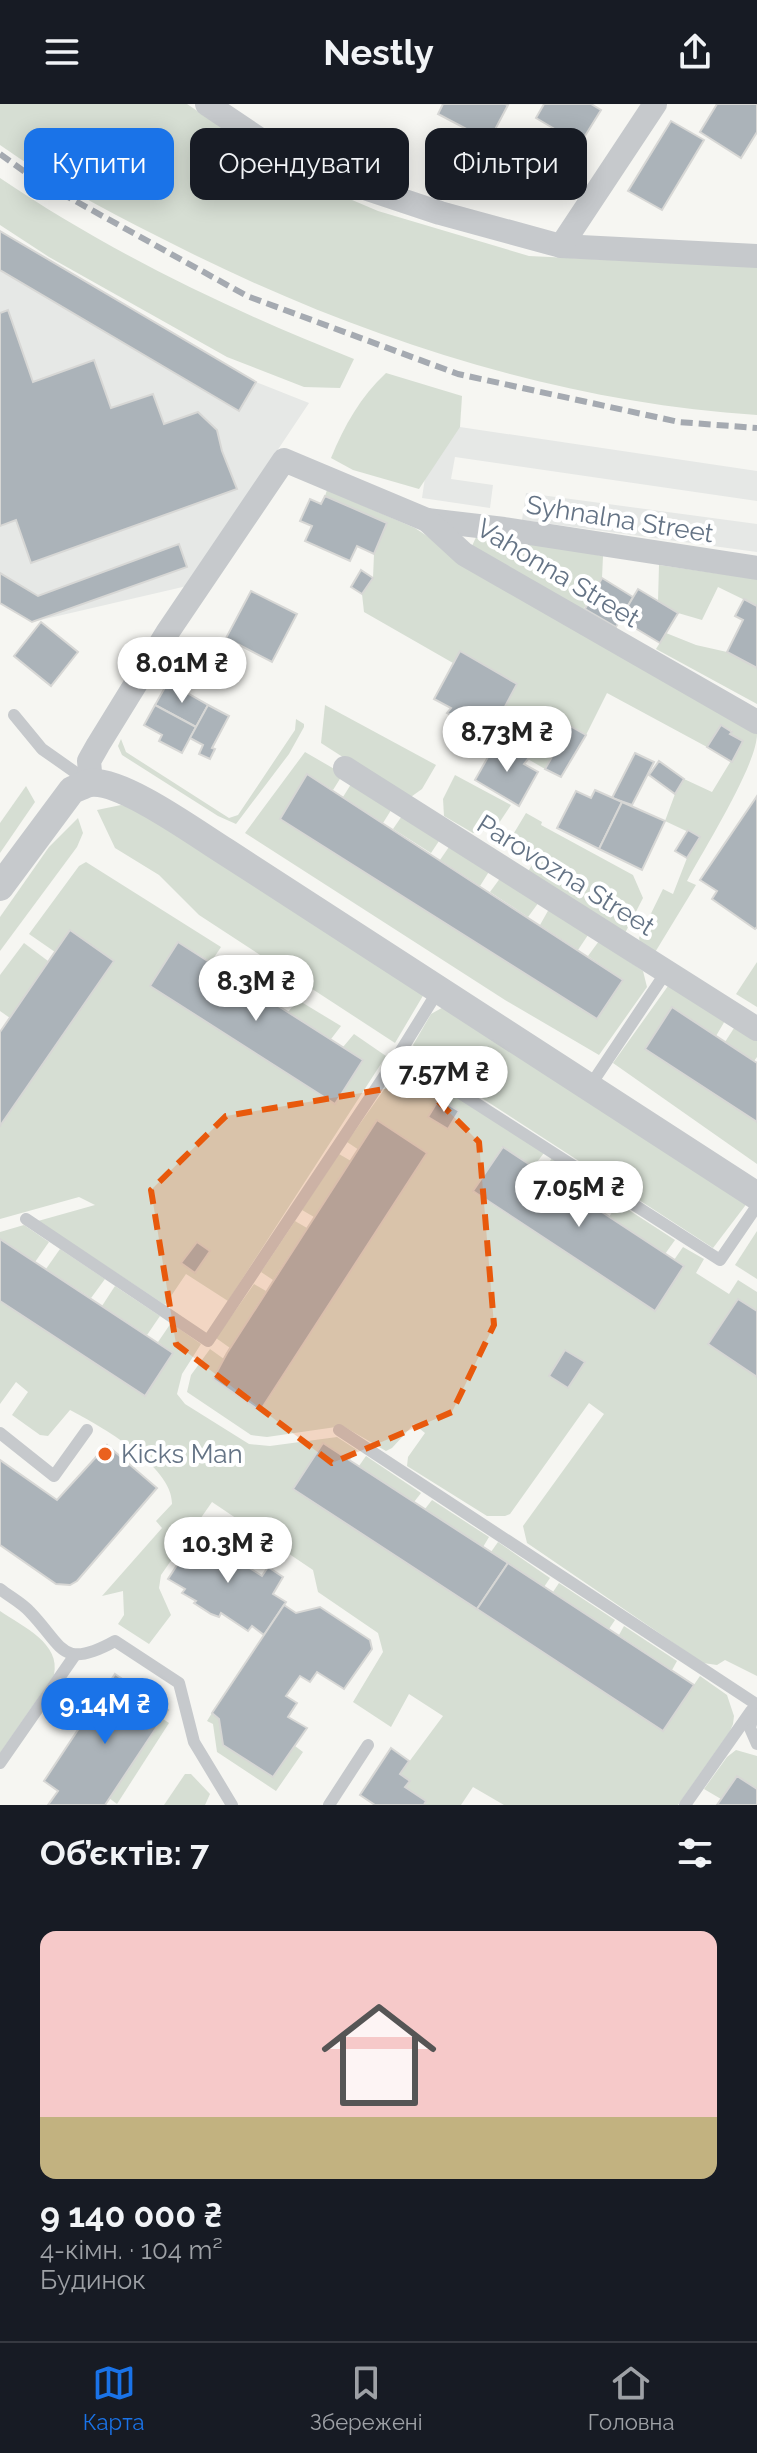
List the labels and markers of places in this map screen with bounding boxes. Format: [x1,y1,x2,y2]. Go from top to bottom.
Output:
pin: 8.01M ₴ [108,637,256,705]
pin: 8.73M ₴ [433,706,581,774]
pin: 8.3M ₴ [191,955,321,1023]
pin: 7.57M ₴ [370,1046,518,1114]
pin: 7.05M ₴ [505,1161,653,1229]
place label: Kicks Man [121,1439,243,1469]
marker: Kicks Man [96,1445,114,1463]
pin: 10.3M ₴ [154,1517,302,1585]
pin: 9.14M ₴ [31,1678,179,1746]

